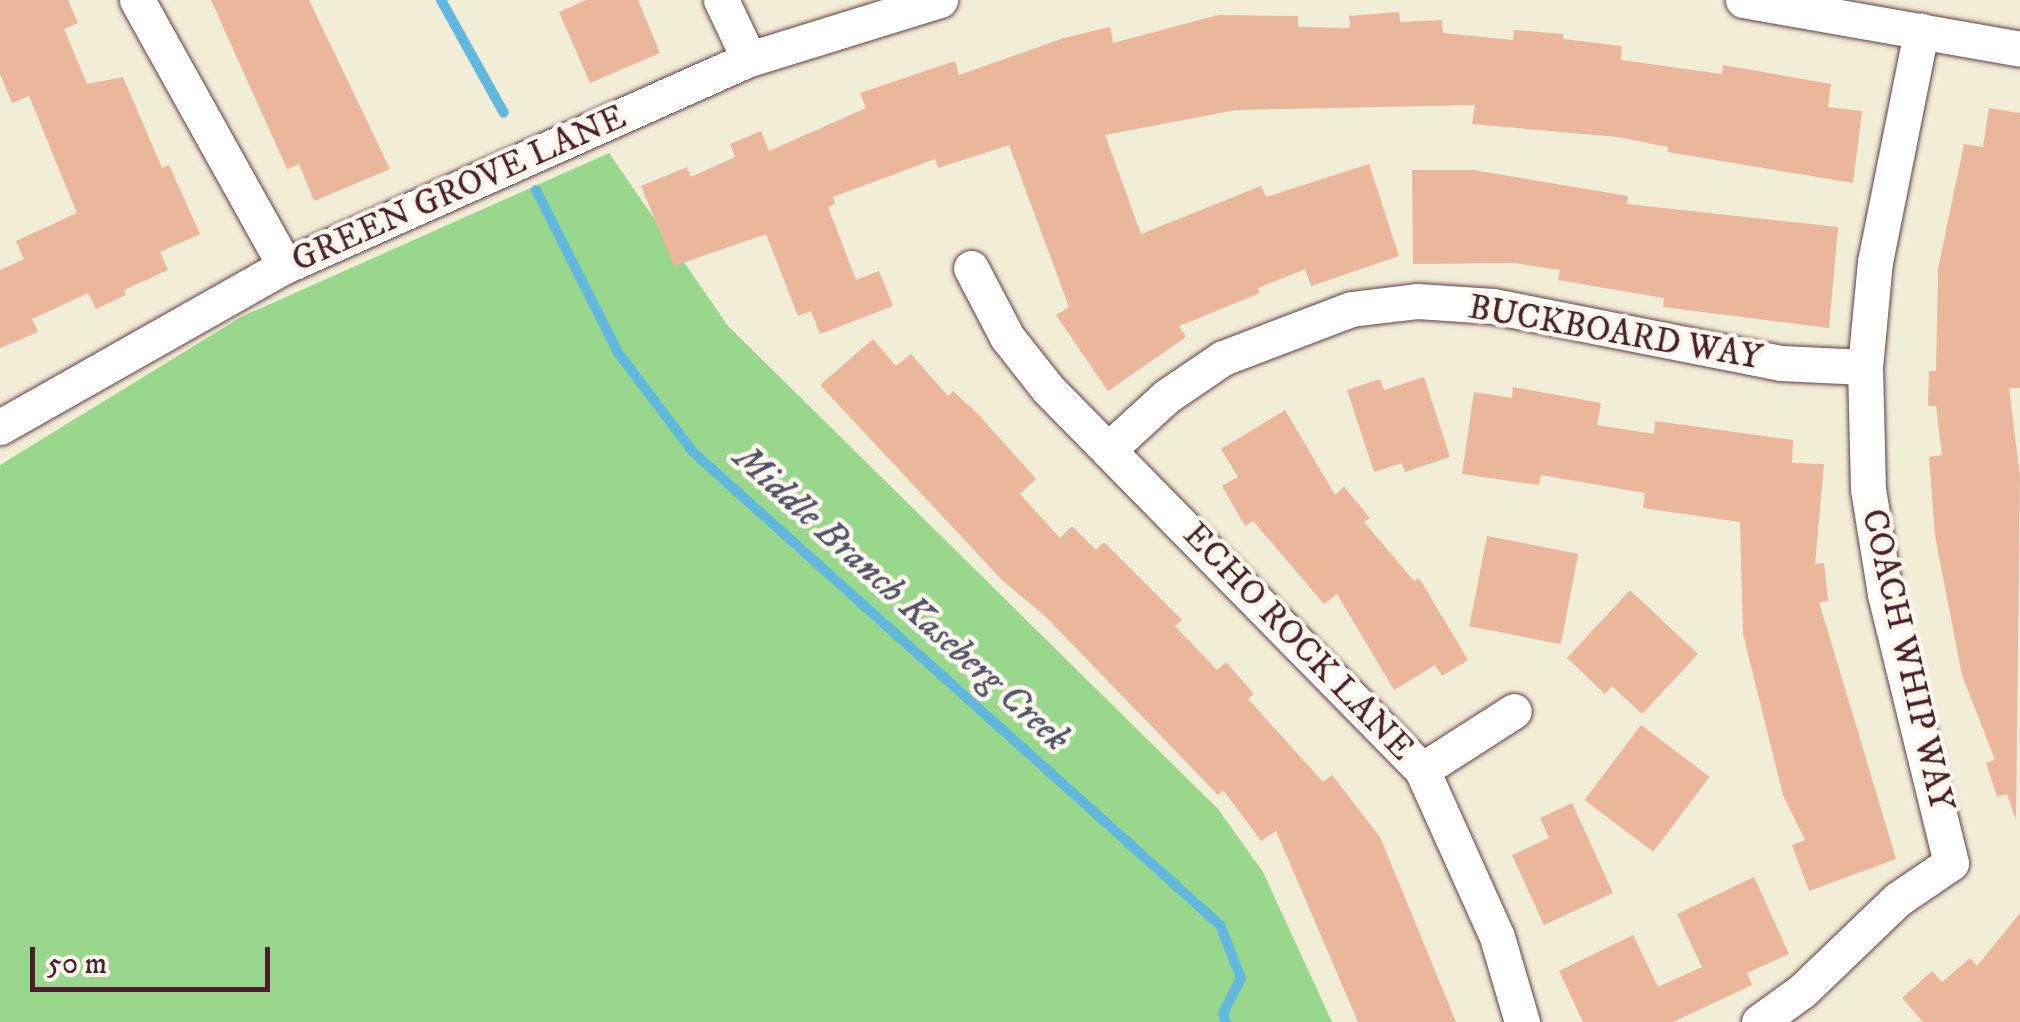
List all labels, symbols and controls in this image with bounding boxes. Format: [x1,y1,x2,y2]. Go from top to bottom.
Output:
street label: GREEN GROVE LANE [285,96,633,282]
street label: BUCKBOARD WAY [1465,287,1765,379]
water label: Middle Branch Kaseberg Creek [724,436,1078,762]
street label: COACH WHIP WAY [1852,505,1962,815]
street label: ECHO ROCK LANE [1174,514,1422,770]
scale bar [35,927,275,989]
text: 50 m [47,946,107,983]

